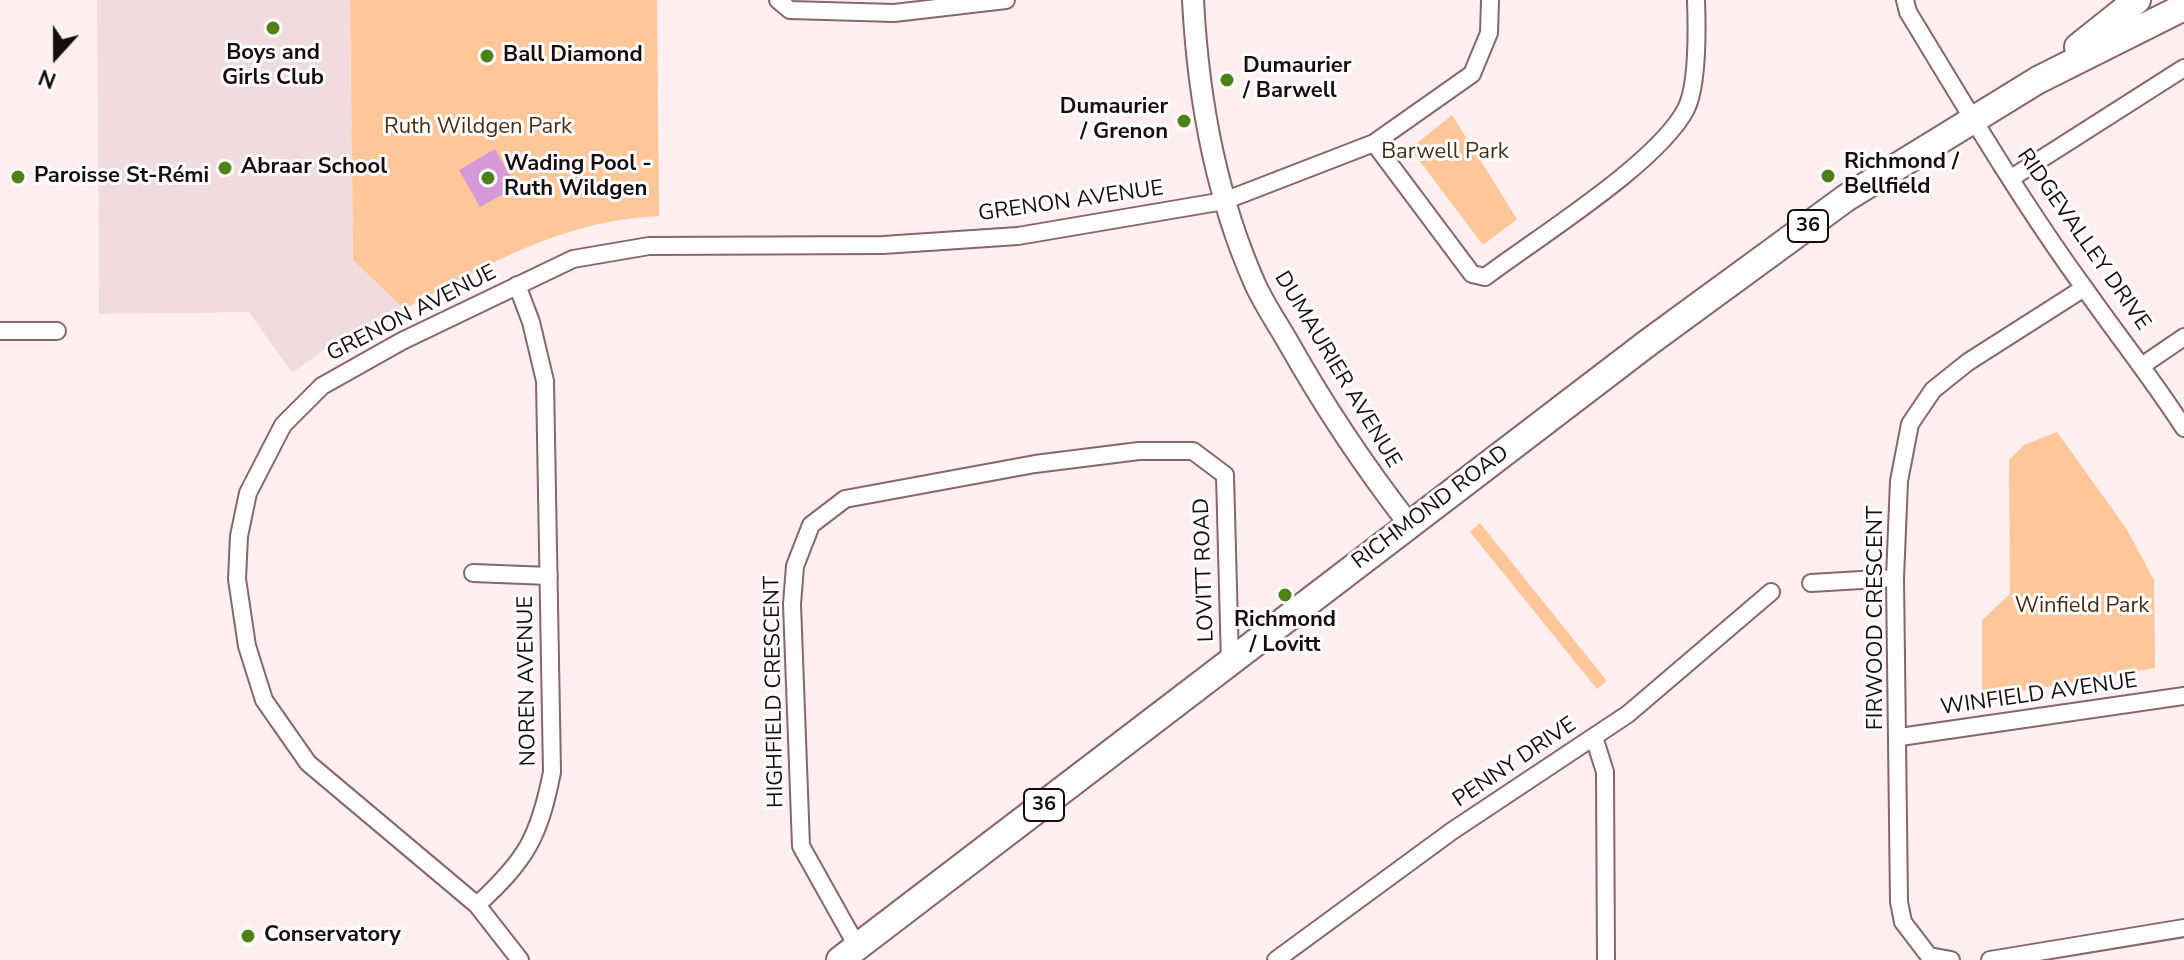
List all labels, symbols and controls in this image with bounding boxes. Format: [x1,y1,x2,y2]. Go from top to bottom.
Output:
north arrow [16,16,96,96]
marker: Boys and Girls Club [264,19,282,37]
place label: Boys and Girls Club [222,41,324,92]
place label: Ball Diamond [503,43,643,69]
marker: Ball Diamond [478,47,496,65]
place label: Dumaurier / Barwell [1243,54,1351,106]
text: N [34,61,60,95]
marker: Dumaurier / Barwell [1218,71,1236,89]
place label: Dumaurier / Grenon [1060,95,1168,146]
marker: Dumaurier / Grenon [1175,112,1193,130]
park label: Ruth Wildgen Park [384,115,572,141]
park label: Barwell Park [1381,140,1509,166]
street label: RIDGEVALLEY DRIVE [2010,144,2156,336]
place label: Richmond / Bellfield [1844,150,1959,202]
place label: Wading Pool - Ruth Wildgen [504,152,652,204]
place label: Abraar School [241,155,387,181]
marker: Abraar School [216,159,234,177]
place label: Paroisse St-Rémi [34,164,209,190]
marker: Richmond / Bellfield [1819,167,1837,185]
marker: Paroisse St-Rémi [9,168,27,186]
marker: Wading Pool - Ruth Wildgen [479,169,497,187]
street label: GRENON AVENUE [977,176,1165,228]
road number: 36 [1788,210,1828,242]
street label: GRENON AVENUE [323,260,501,368]
street label: DUMAURIER AVENUE [1268,267,1406,473]
street label: RICHMOND ROAD [1347,440,1515,576]
street label: LOVITT ROAD [1189,497,1221,643]
street label: FIRWOOD CRESCENT [1864,506,1890,730]
street label: HIGHFIELD CRESCENT [760,576,790,808]
marker: Richmond / Lovitt [1276,586,1294,604]
park label: Winfield Park [2015,594,2149,620]
street label: NOREN AVENUE [513,595,543,767]
place label: Richmond / Lovitt [1234,608,1336,660]
street label: WINFIELD AVENUE [1939,668,2139,722]
street label: PENNY DRIVE [1448,712,1582,814]
road number: 36 [1024,789,1064,821]
place label: Conservatory [264,923,401,949]
marker: Conservatory [239,927,257,945]

